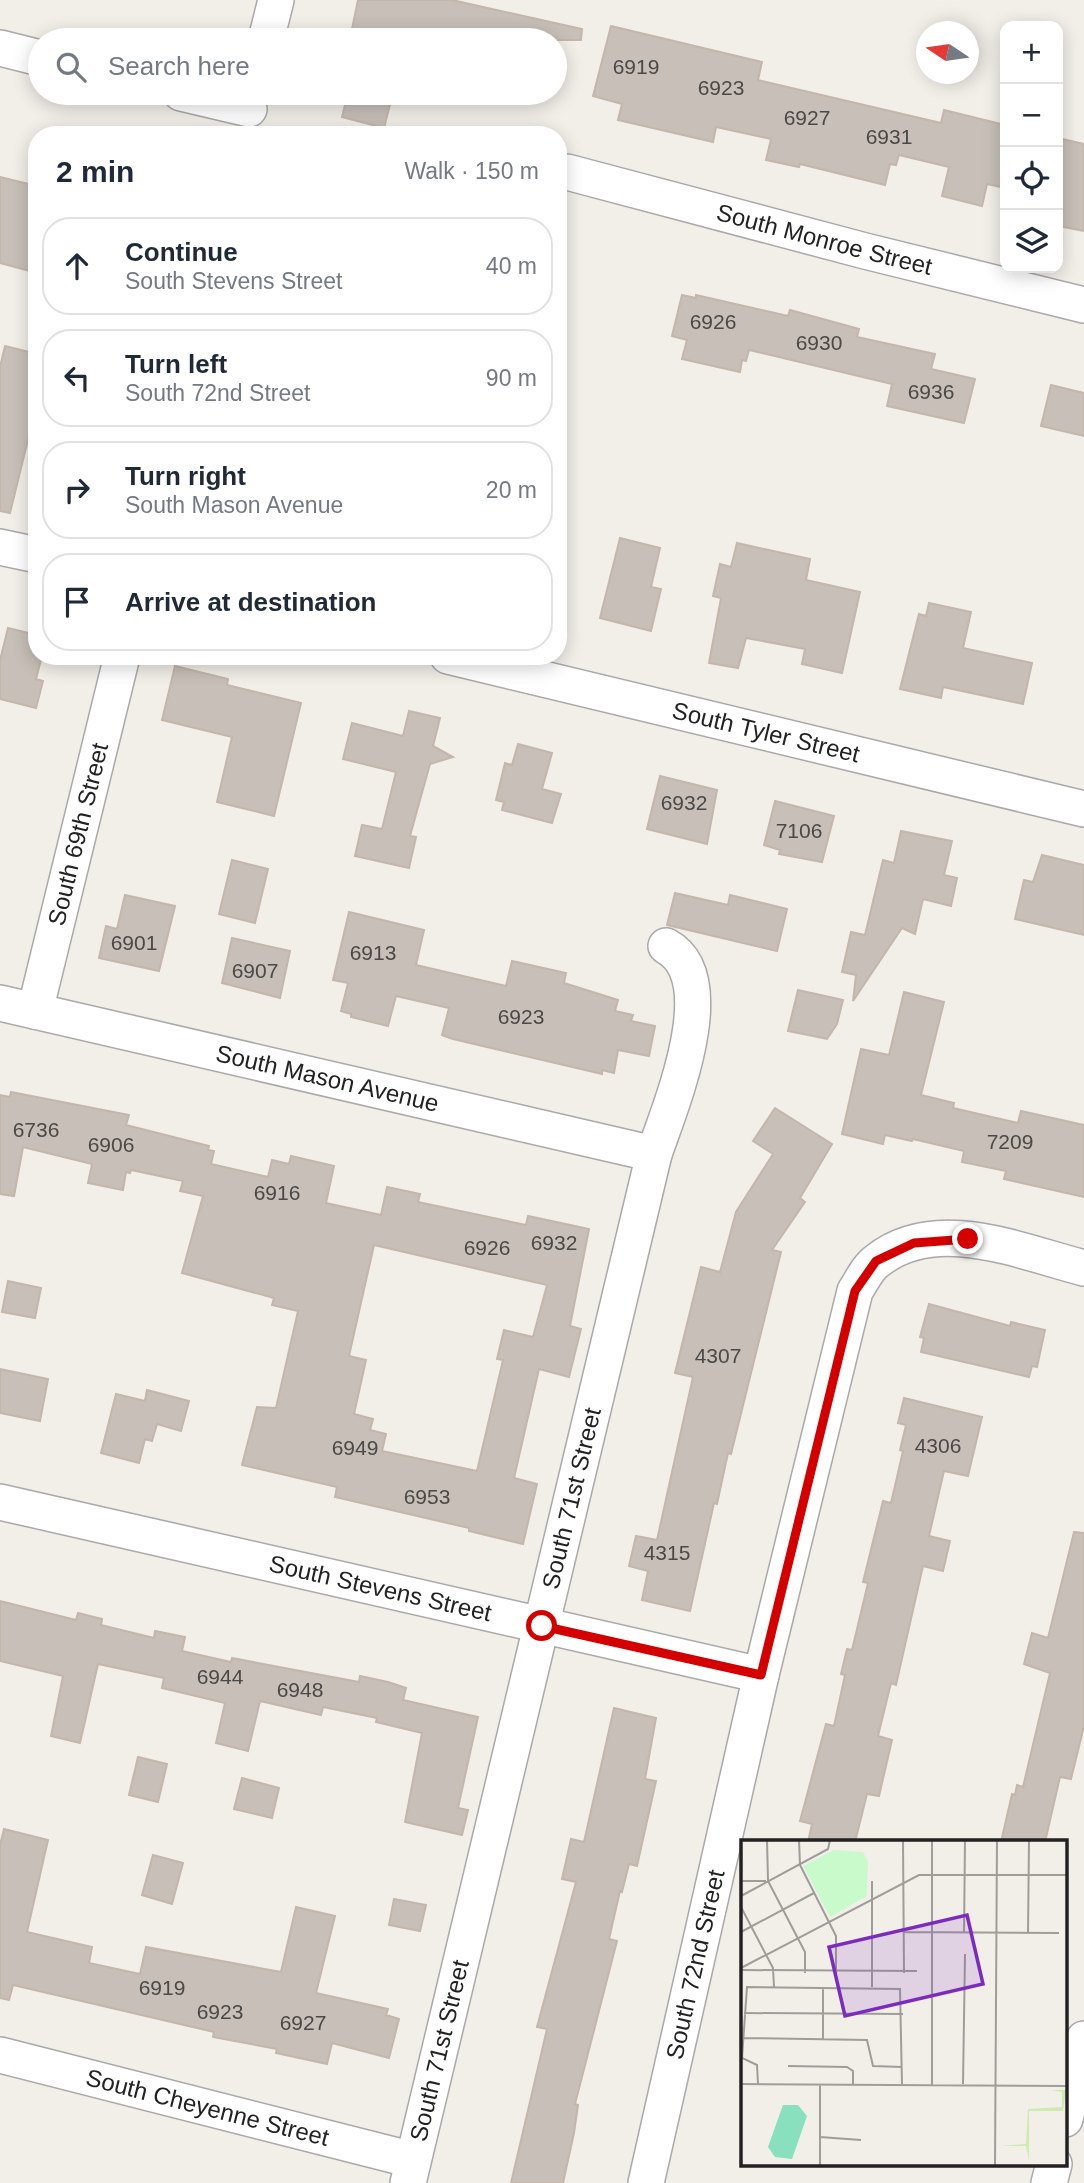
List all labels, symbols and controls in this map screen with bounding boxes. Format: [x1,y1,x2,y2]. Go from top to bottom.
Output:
north arrow [916,21,979,84]
map controls [1000,21,1063,273]
button: + [1000,21,1063,84]
search box [28,28,567,105]
icon: search [52,48,90,86]
text: Search here [108,51,250,81]
house number: 6919 [613,55,659,78]
house number: 6923 [698,76,744,99]
button: − [1000,84,1063,147]
house number: 6927 [784,106,830,129]
house number: 6931 [866,125,912,148]
button: locate [1000,147,1063,210]
text: 2 min [56,155,134,188]
text: Walk · 150 m [404,158,539,184]
street label: South Monroe Street [714,198,935,280]
button: layers [1000,210,1063,273]
text: Continue [125,237,238,267]
icon: ahead [58,247,96,285]
text: 40 m [486,253,537,279]
text: South Stevens Street [125,268,342,294]
house number: 6926 [690,310,736,333]
house number: 6930 [796,331,842,354]
text: Turn left [125,349,227,379]
icon: left [58,359,96,397]
text: 90 m [486,365,537,391]
text: South 72nd Street [125,380,310,406]
house number: 6936 [908,380,954,403]
text: Turn right [125,461,246,491]
icon: right [58,471,96,509]
text: 20 m [486,477,537,503]
text: South Mason Avenue [125,492,343,518]
icon: arrive [58,583,96,621]
text: Arrive at destination [125,587,376,617]
street label: South Tyler Street [670,696,863,768]
street label: South 69th Street [42,740,113,928]
house number: 6932 [661,791,707,814]
house number: 7106 [776,819,822,842]
house number: 6901 [111,931,157,954]
house number: 6913 [350,941,396,964]
house number: 6907 [232,959,278,982]
house number: 6923 [498,1005,544,1028]
street label: South Mason Avenue [213,1039,442,1117]
house number: 6736 [13,1118,59,1141]
house number: 7209 [987,1130,1033,1153]
house number: 6906 [88,1133,134,1156]
house number: 6916 [254,1181,300,1204]
route end [952,1223,983,1254]
house number: 6932 [531,1231,577,1254]
house number: 6926 [464,1236,510,1259]
house number: 4307 [695,1344,741,1367]
street label: South 71st Street [536,1404,606,1592]
house number: 4306 [915,1434,961,1457]
house number: 6949 [332,1436,378,1459]
house number: 6953 [404,1485,450,1508]
house number: 4315 [644,1541,690,1564]
street label: South Stevens Street [267,1550,494,1626]
route start [526,1610,557,1641]
house number: 6944 [197,1665,244,1688]
house number: 6948 [277,1678,323,1701]
inset map [741,1840,1066,2166]
street label: South 72nd Street [660,1867,730,2062]
street label: South 71st Street [404,1957,474,2144]
house number: 6919 [139,1976,185,1999]
house number: 6923 [197,2000,243,2023]
house number: 6927 [280,2011,326,2034]
street label: South Cheyenne Street [83,2063,332,2151]

